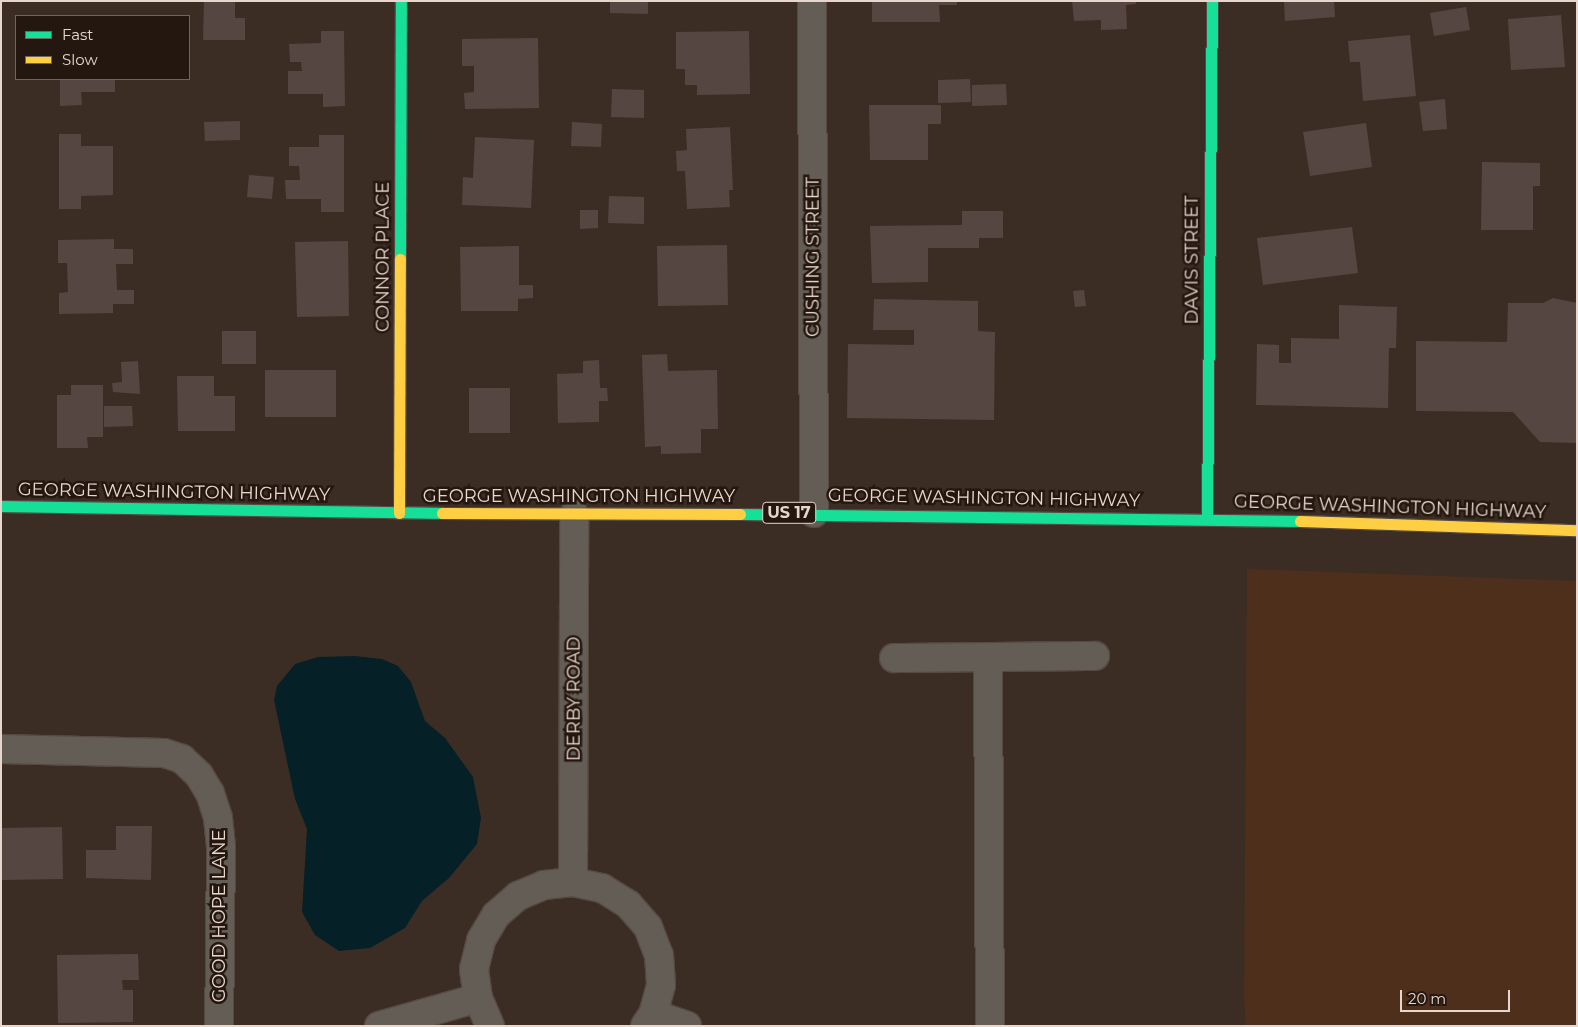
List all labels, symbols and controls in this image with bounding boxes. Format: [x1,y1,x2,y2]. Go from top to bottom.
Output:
legend [15,15,190,80]
text: Fast [62,25,93,44]
text: Slow [62,50,98,69]
street label: CUSHING STREET [802,177,824,337]
street label: CONNOR PLACE [372,182,394,332]
street label: DAVIS STREET [1181,195,1203,325]
street label: GEORGE WASHINGTON HIGHWAY [18,478,330,506]
street label: GEORGE WASHINGTON HIGHWAY [828,484,1140,512]
street label: GEORGE WASHINGTON HIGHWAY [423,485,735,507]
street label: GEORGE WASHINGTON HIGHWAY [1233,491,1547,523]
road number: US 17 [762,499,816,526]
street label: DERBY ROAD [563,637,585,761]
street label: GOOD HOPE LANE [208,829,230,1003]
scale bar [1403,980,1513,1012]
text: 20 m [1408,989,1446,1008]

